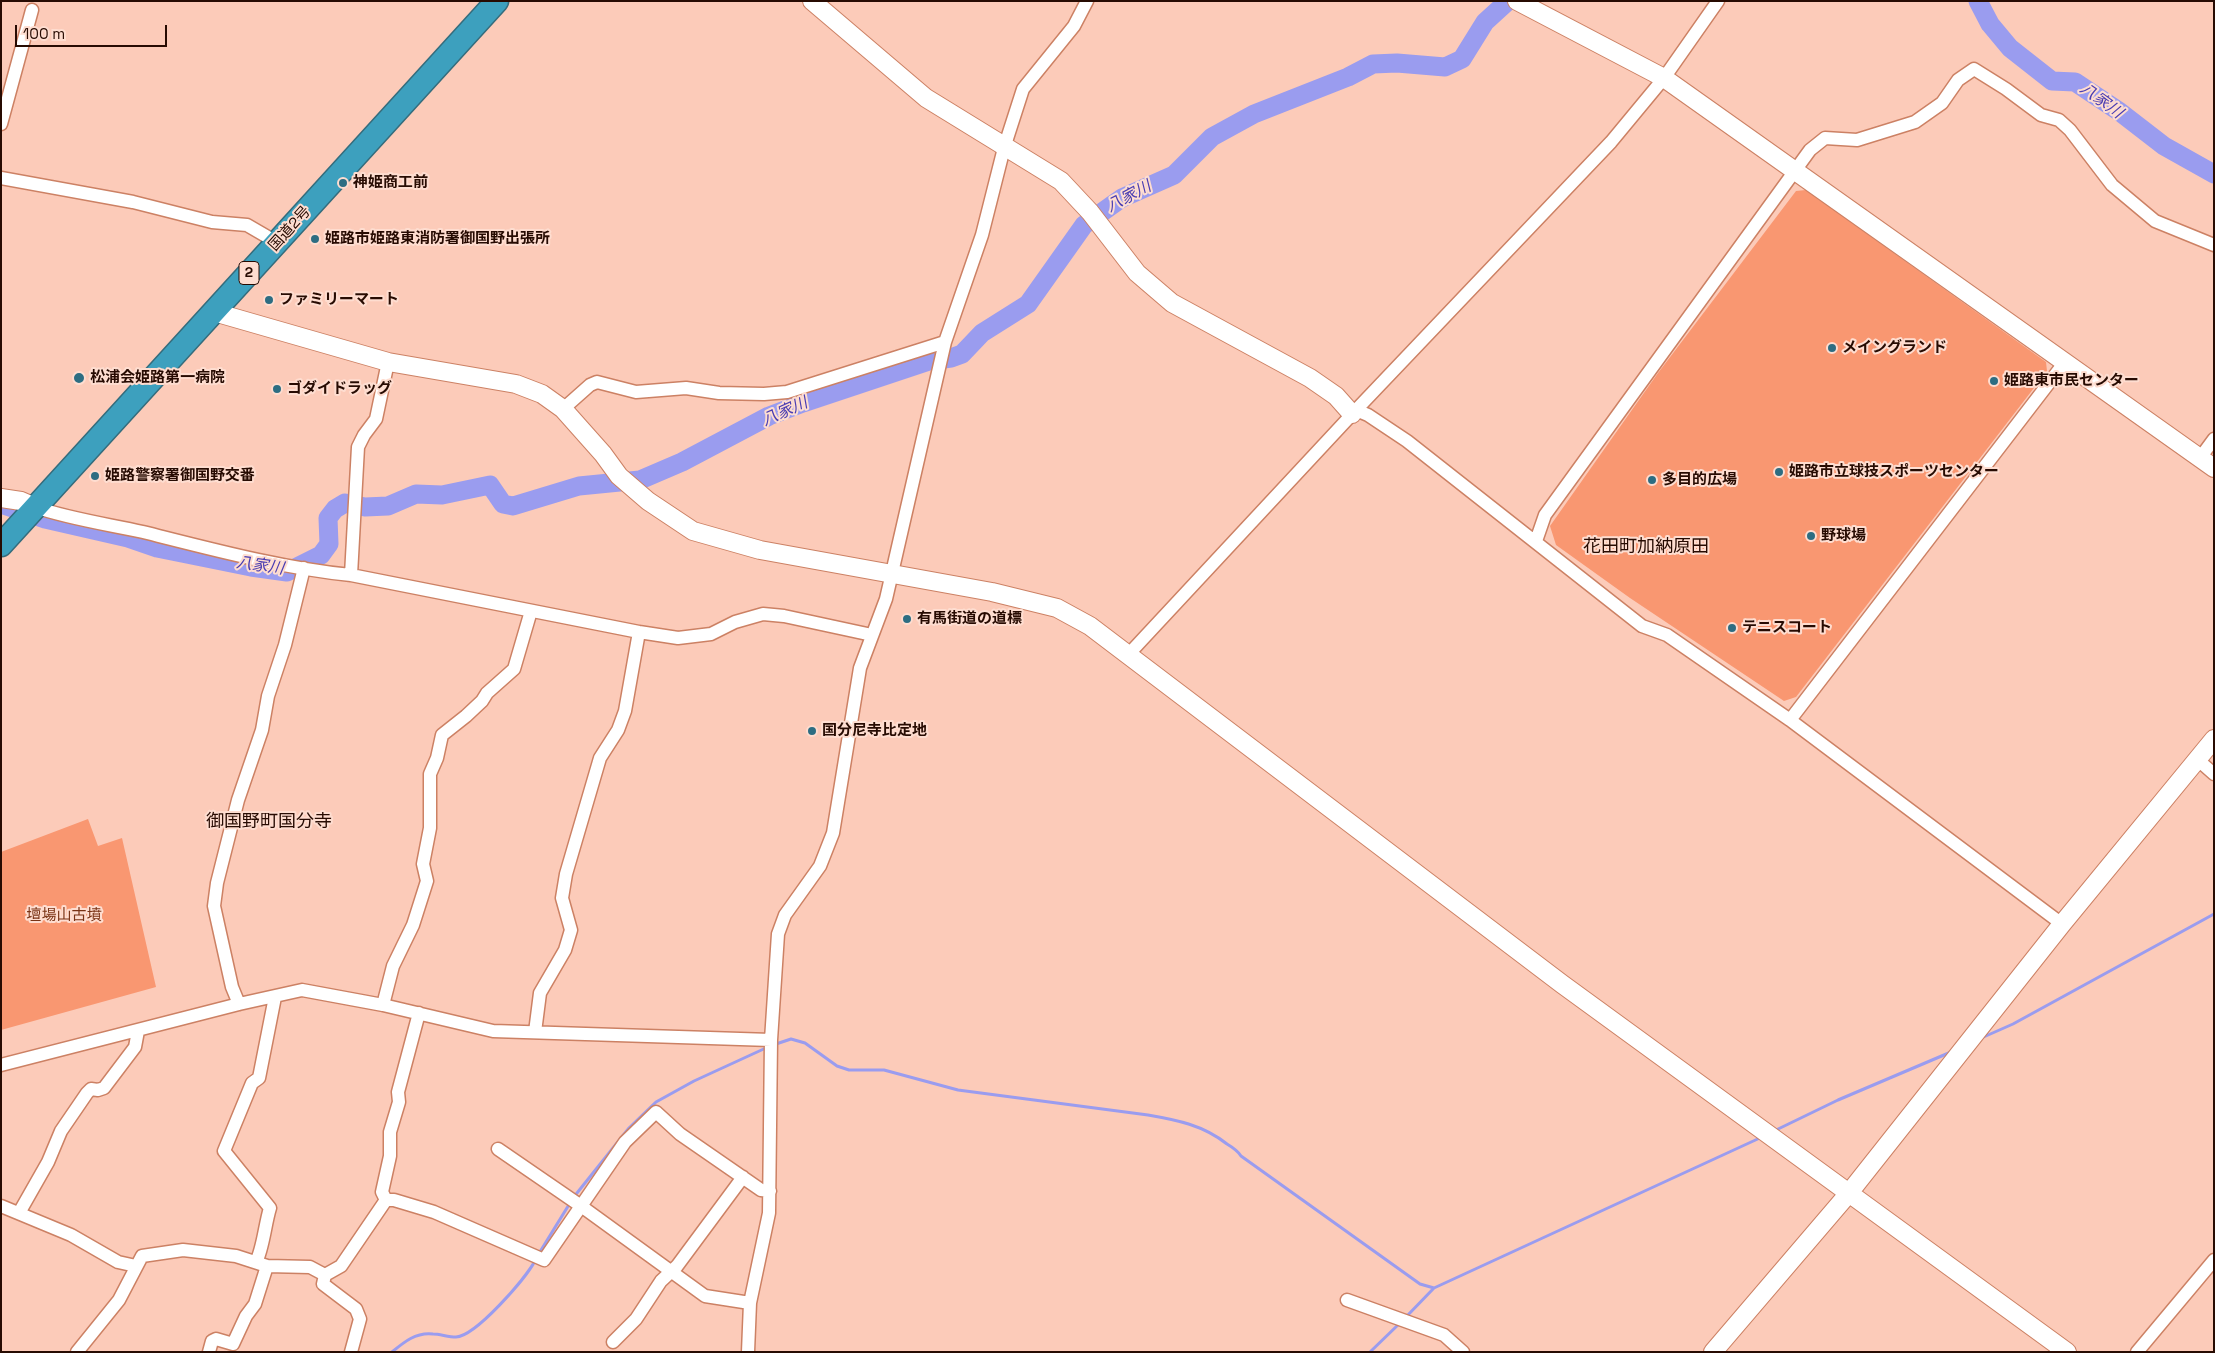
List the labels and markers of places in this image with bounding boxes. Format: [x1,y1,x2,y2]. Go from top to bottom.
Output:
place label: 神姫商工前 [353,174,428,192]
marker: 神姫商工前 [337,177,349,189]
place label: 姫路市姫路東消防署御国野出張所 [325,230,550,248]
marker: 姫路市姫路東消防署御国野出張所 [309,233,321,245]
place label: ファミリーマート [279,291,399,309]
marker: ファミリーマート [263,294,275,306]
place label: メイングランド [1842,339,1947,357]
marker: メイングランド [1826,342,1838,354]
place label: 松浦会姫路第一病院 [90,369,225,387]
marker: 松浦会姫路第一病院 [72,371,86,385]
place label: 姫路東市民センター [2004,372,2139,390]
marker: 姫路東市民センター [1988,375,2000,387]
place label: ゴダイドラッグ [287,380,392,398]
marker: ゴダイドラッグ [271,383,283,395]
place label: 姫路市立球技スポーツセンター [1789,463,1999,481]
marker: 姫路市立球技スポーツセンター [1773,466,1785,478]
place label: 姫路警察署御国野交番 [105,467,255,485]
marker: 姫路警察署御国野交番 [89,470,101,482]
place label: 多目的広場 [1662,471,1737,489]
marker: 多目的広場 [1646,474,1658,486]
place label: 野球場 [1821,527,1866,545]
marker: 野球場 [1805,530,1817,542]
place label: 有馬街道の道標 [917,610,1022,628]
marker: 有馬街道の道標 [901,613,913,625]
place label: テニスコート [1742,619,1832,637]
marker: テニスコート [1726,622,1738,634]
place label: 国分尼寺比定地 [822,722,927,740]
marker: 国分尼寺比定地 [806,725,818,737]

